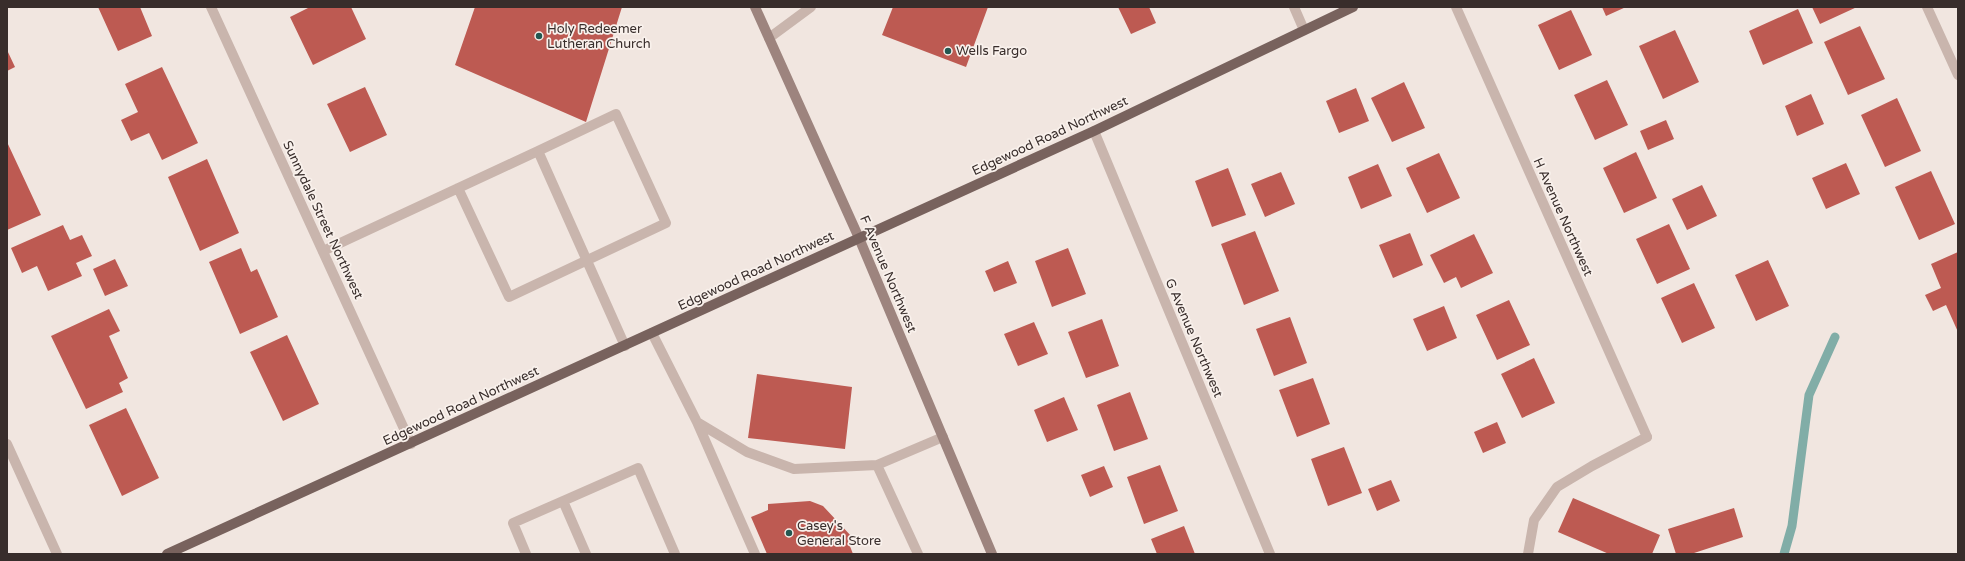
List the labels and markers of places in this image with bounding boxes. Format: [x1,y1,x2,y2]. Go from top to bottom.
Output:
place label: Holy Redeemer Lutheran Church [547,21,651,52]
marker: Holy Redeemer Lutheran Church [534,31,544,41]
place label: Wells Fargo [956,43,1027,59]
marker: Wells Fargo [943,46,953,56]
place label: Casey's General Store [797,518,881,549]
marker: Casey's General Store [784,528,794,538]

